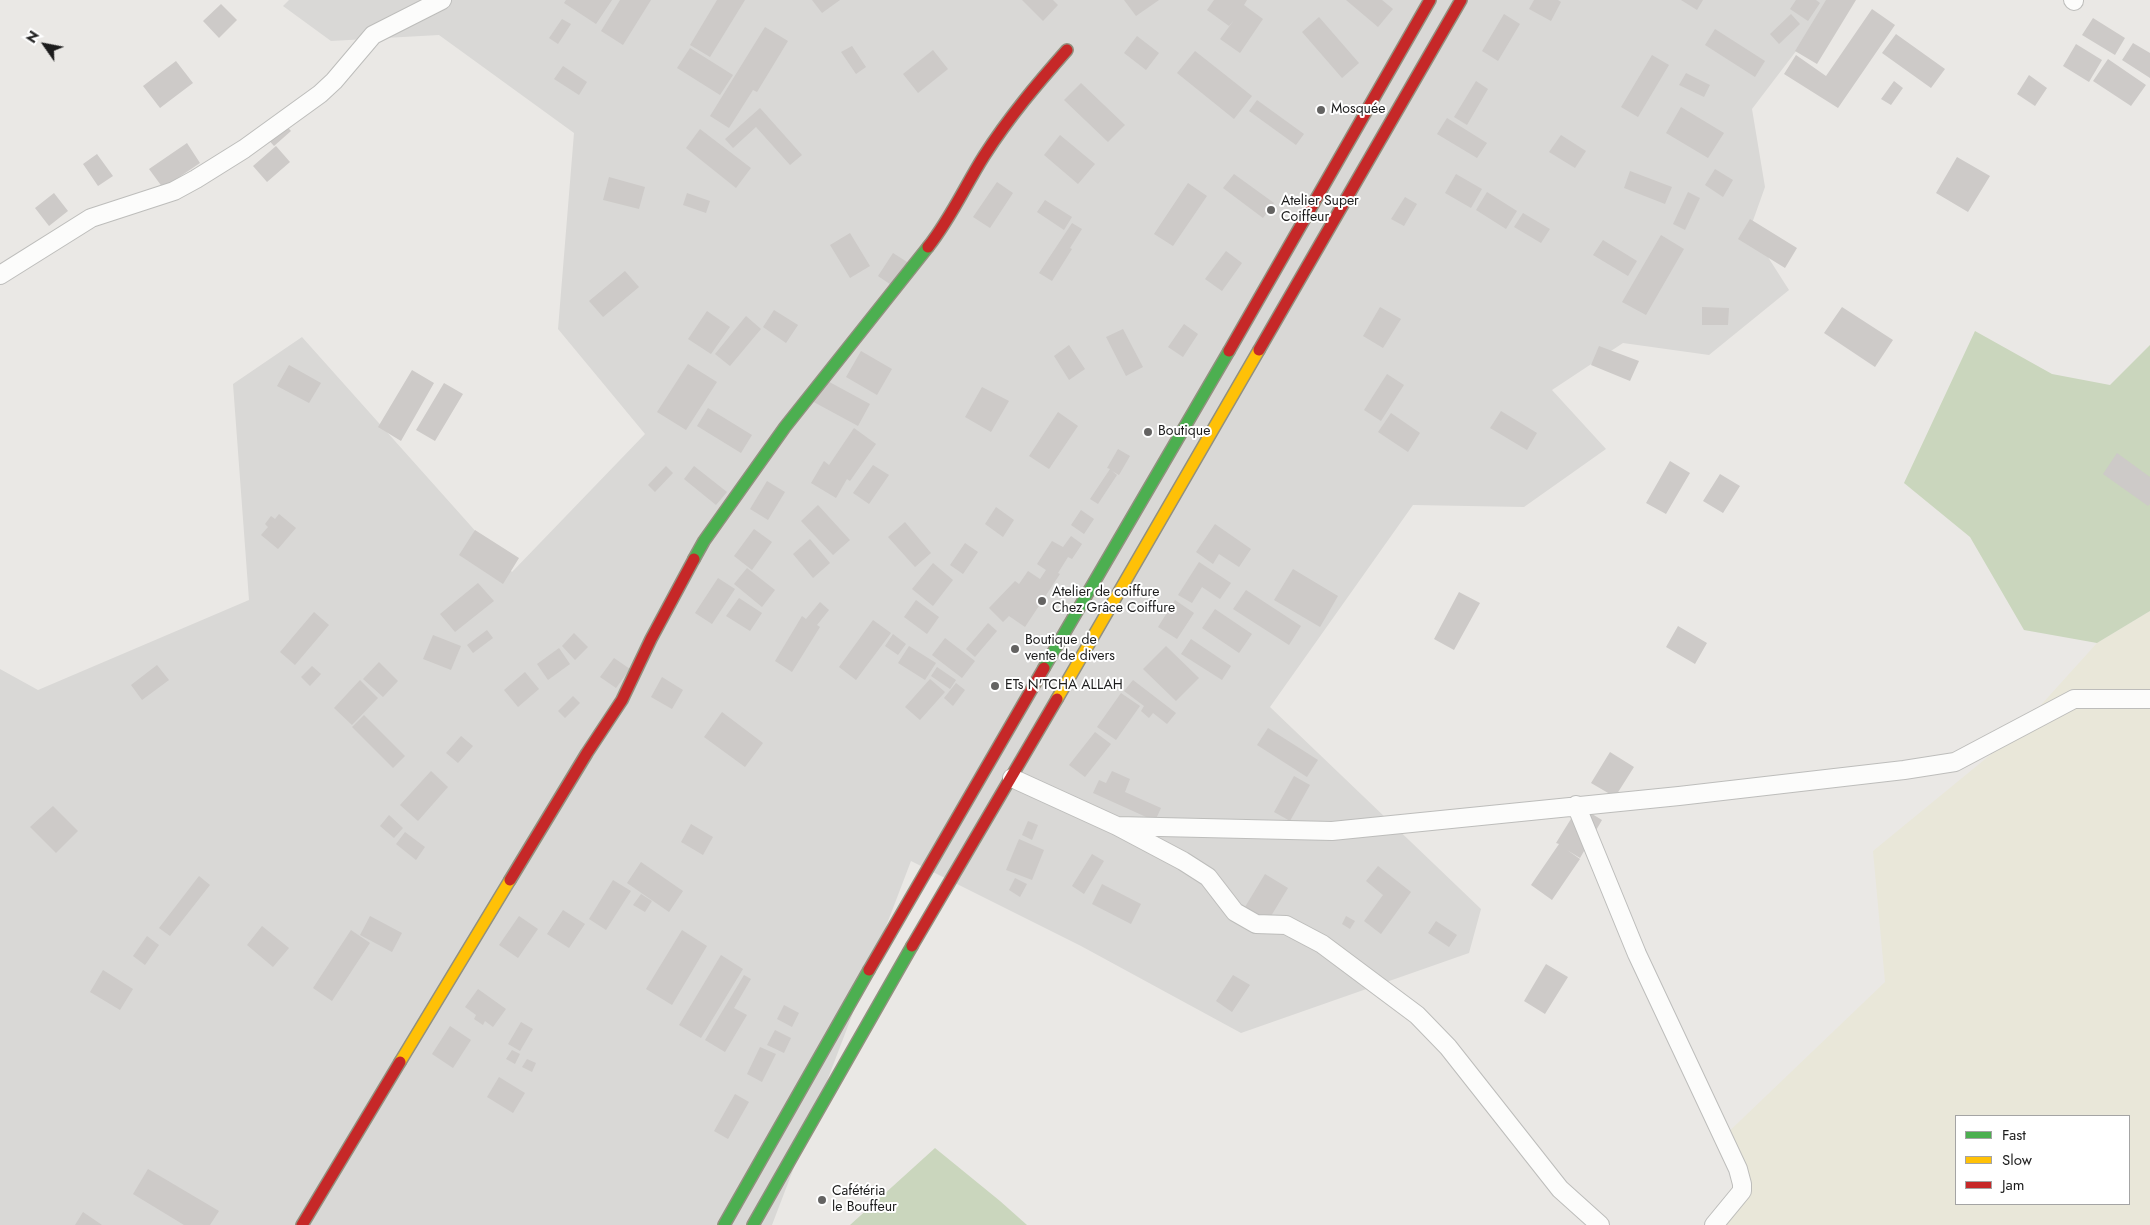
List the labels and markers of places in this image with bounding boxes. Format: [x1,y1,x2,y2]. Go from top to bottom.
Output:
place label: Mosquée [1331,102,1385,118]
marker: Mosquée [1315,104,1327,116]
place label: Atelier Super Coiffeur [1281,194,1359,226]
marker: Atelier Super Coiffeur [1265,204,1277,216]
place label: Boutique [1158,424,1210,440]
marker: Boutique [1142,426,1154,438]
place label: Atelier de coiffure Chez Grâce Coiffure [1052,585,1175,618]
marker: Atelier de coiffure Chez Grâce Coiffure [1036,595,1048,607]
place label: Boutique de vente de divers [1025,633,1115,666]
marker: Boutique de vente de divers [1009,643,1021,655]
place label: ETs N'TCHA ALLAH [1005,678,1123,694]
marker: ETs N'TCHA ALLAH [989,680,1001,692]
place label: Cafétéria le Bouffeur [832,1184,897,1216]
marker: Cafétéria le Bouffeur [816,1194,828,1206]

